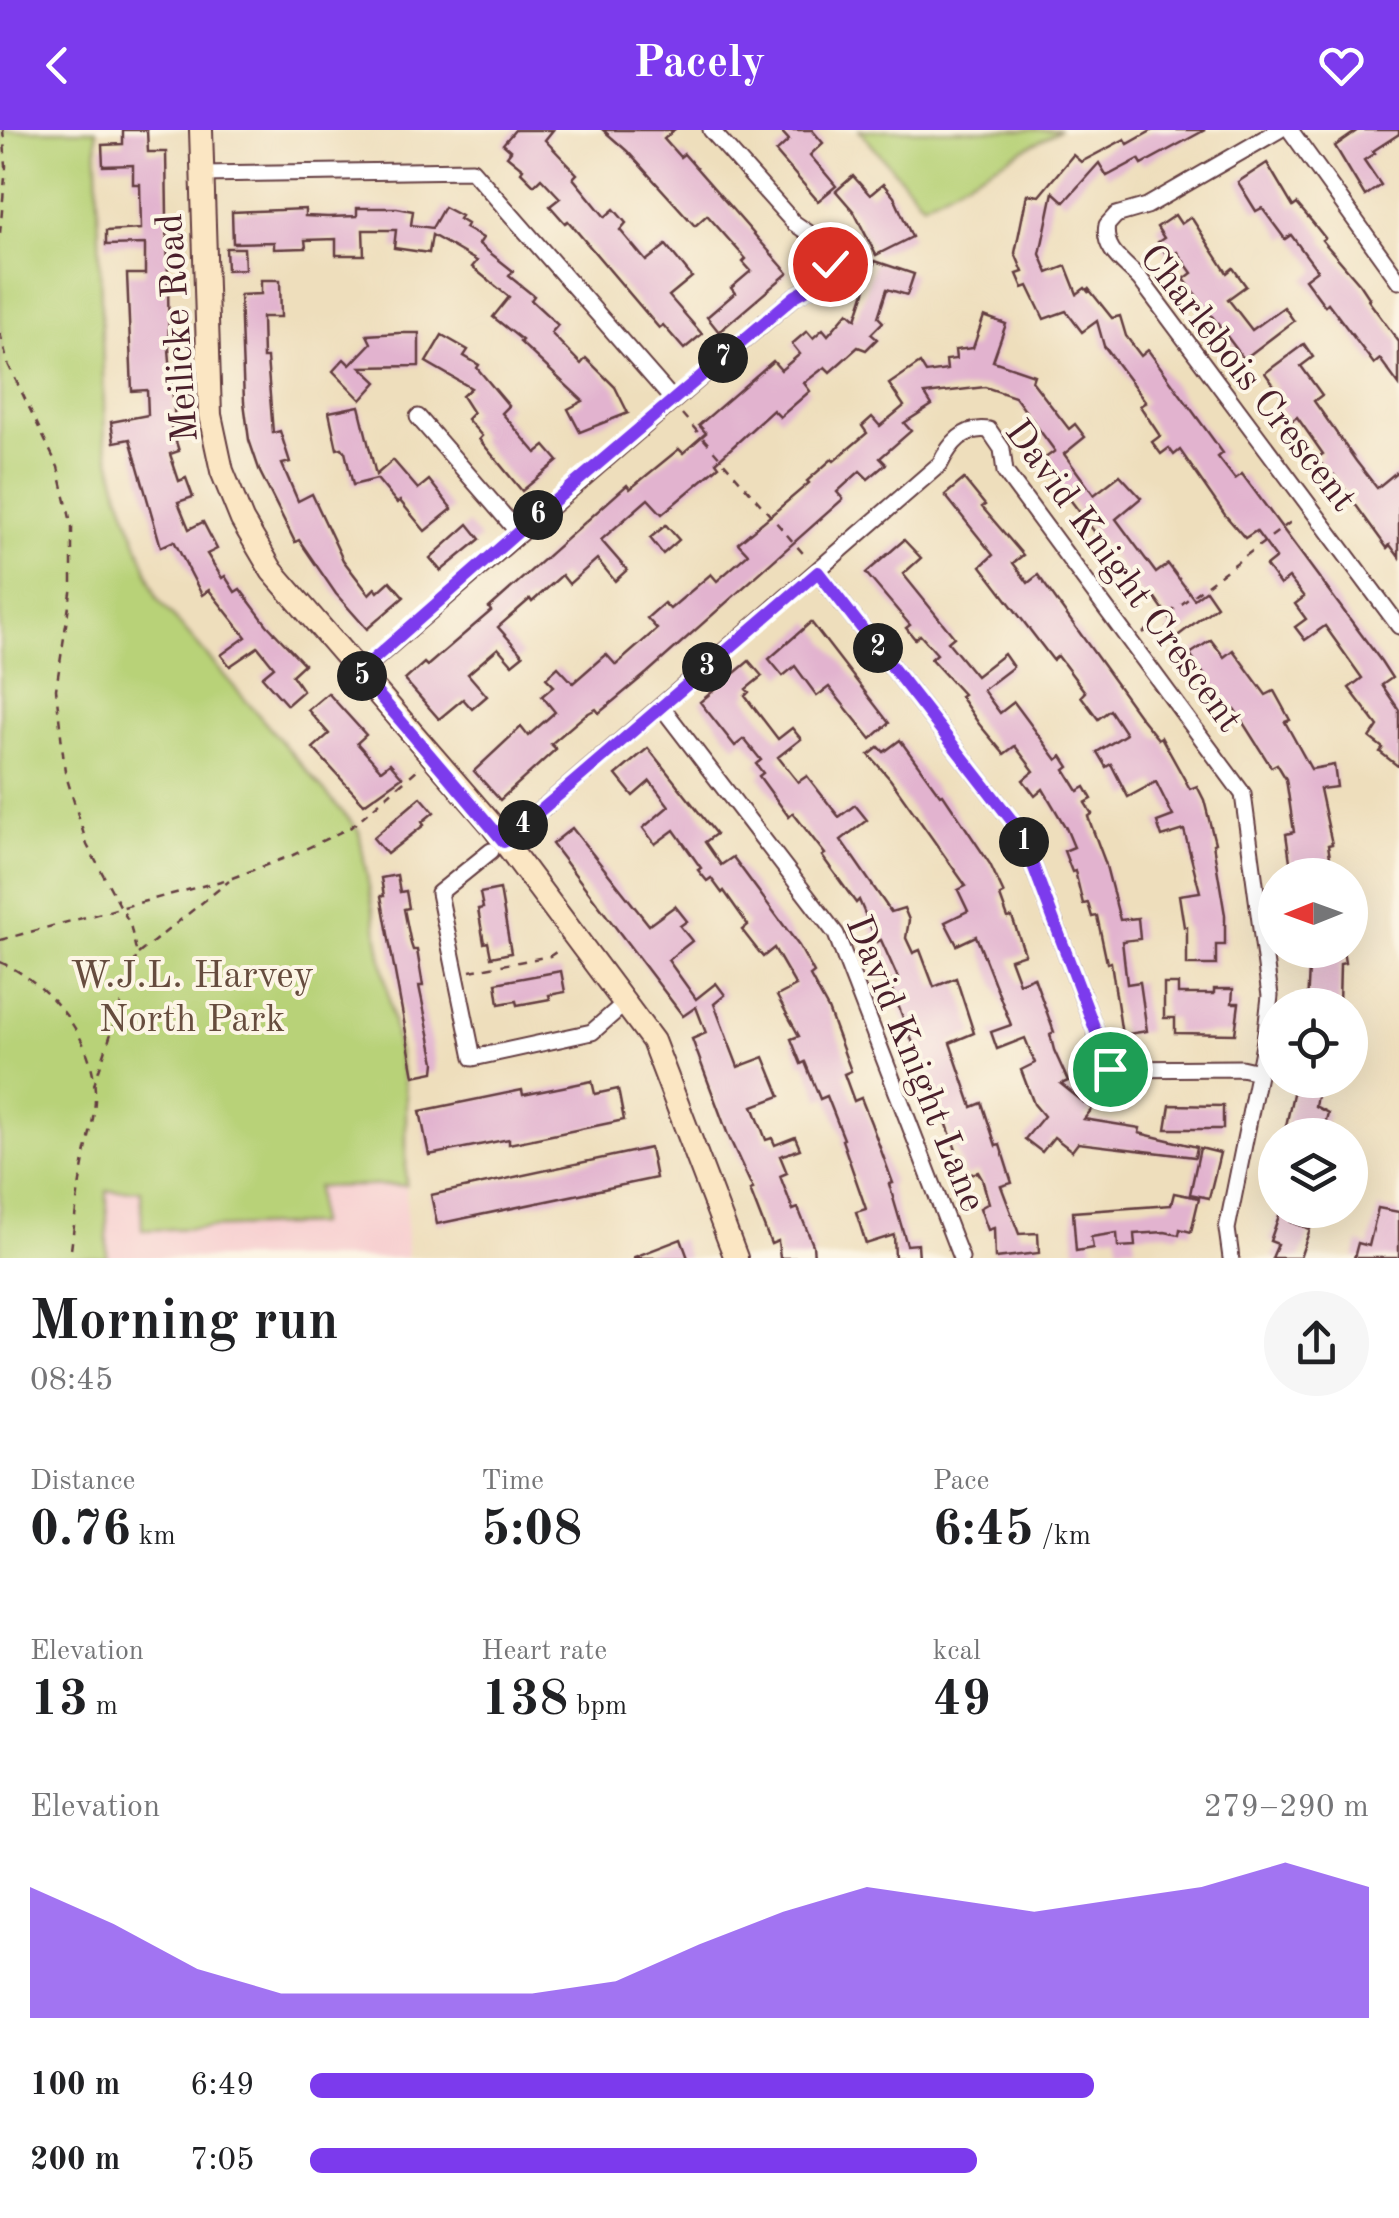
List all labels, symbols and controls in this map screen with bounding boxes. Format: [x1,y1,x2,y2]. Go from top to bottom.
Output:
icon: back [30,38,85,93]
icon: heart [1314,38,1369,93]
text: Pacely [633,42,766,87]
street label: Meilicke Road [152,212,206,443]
pin [788,222,873,307]
icon: check [803,237,858,292]
street label: Charlebois Crescent [1131,238,1362,519]
pin: 7 [698,333,748,383]
text: 7 [715,344,731,372]
street label: David Knight Crescent [997,414,1248,740]
pin: 6 [513,490,563,540]
text: 6 [530,501,546,529]
pin: 2 [853,623,903,673]
text: 2 [870,634,886,662]
pin: 3 [682,642,732,692]
pin: 5 [337,651,387,701]
text: 3 [699,653,715,681]
text: 5 [354,662,370,690]
pin: 4 [498,800,548,850]
text: 4 [515,811,531,839]
pin: 1 [999,817,1049,867]
text: 1 [1016,828,1032,856]
north arrow [1258,858,1368,968]
map controls [1258,858,1368,1228]
street label: David Knight Lane [838,911,991,1217]
park label: W.J.L. Harvey North Park [70,958,314,1040]
button: locate [1258,988,1368,1098]
pin [1068,1027,1153,1112]
icon: arrive [1083,1042,1138,1097]
button: layers [1258,1118,1368,1228]
button: share [1264,1291,1369,1396]
text: Morning run [30,1296,339,1351]
text: 08:45 [30,1365,113,1397]
text: Distance [30,1468,135,1496]
text: Time [481,1468,544,1496]
text: Pace [933,1468,989,1496]
text: 0.76 [30,1506,131,1556]
text: 5:08 [481,1506,582,1556]
text: 6:45 [933,1506,1034,1556]
text: km [131,1523,176,1551]
text: /km [1034,1523,1091,1551]
text: Elevation [30,1638,144,1666]
text: Heart rate [481,1638,607,1666]
text: kcal [933,1638,981,1666]
text: 13 [30,1676,88,1726]
text: 138 [481,1676,568,1726]
text: 49 [933,1676,991,1726]
text: m [88,1693,118,1721]
text: bpm [568,1693,627,1721]
text: Elevation [30,1792,160,1824]
text: 279–290 m [1203,1792,1369,1824]
text: 100 m [30,2070,120,2102]
text: 6:49 [190,2070,255,2102]
text: 200 m [30,2145,120,2177]
text: 7:05 [190,2145,255,2177]

